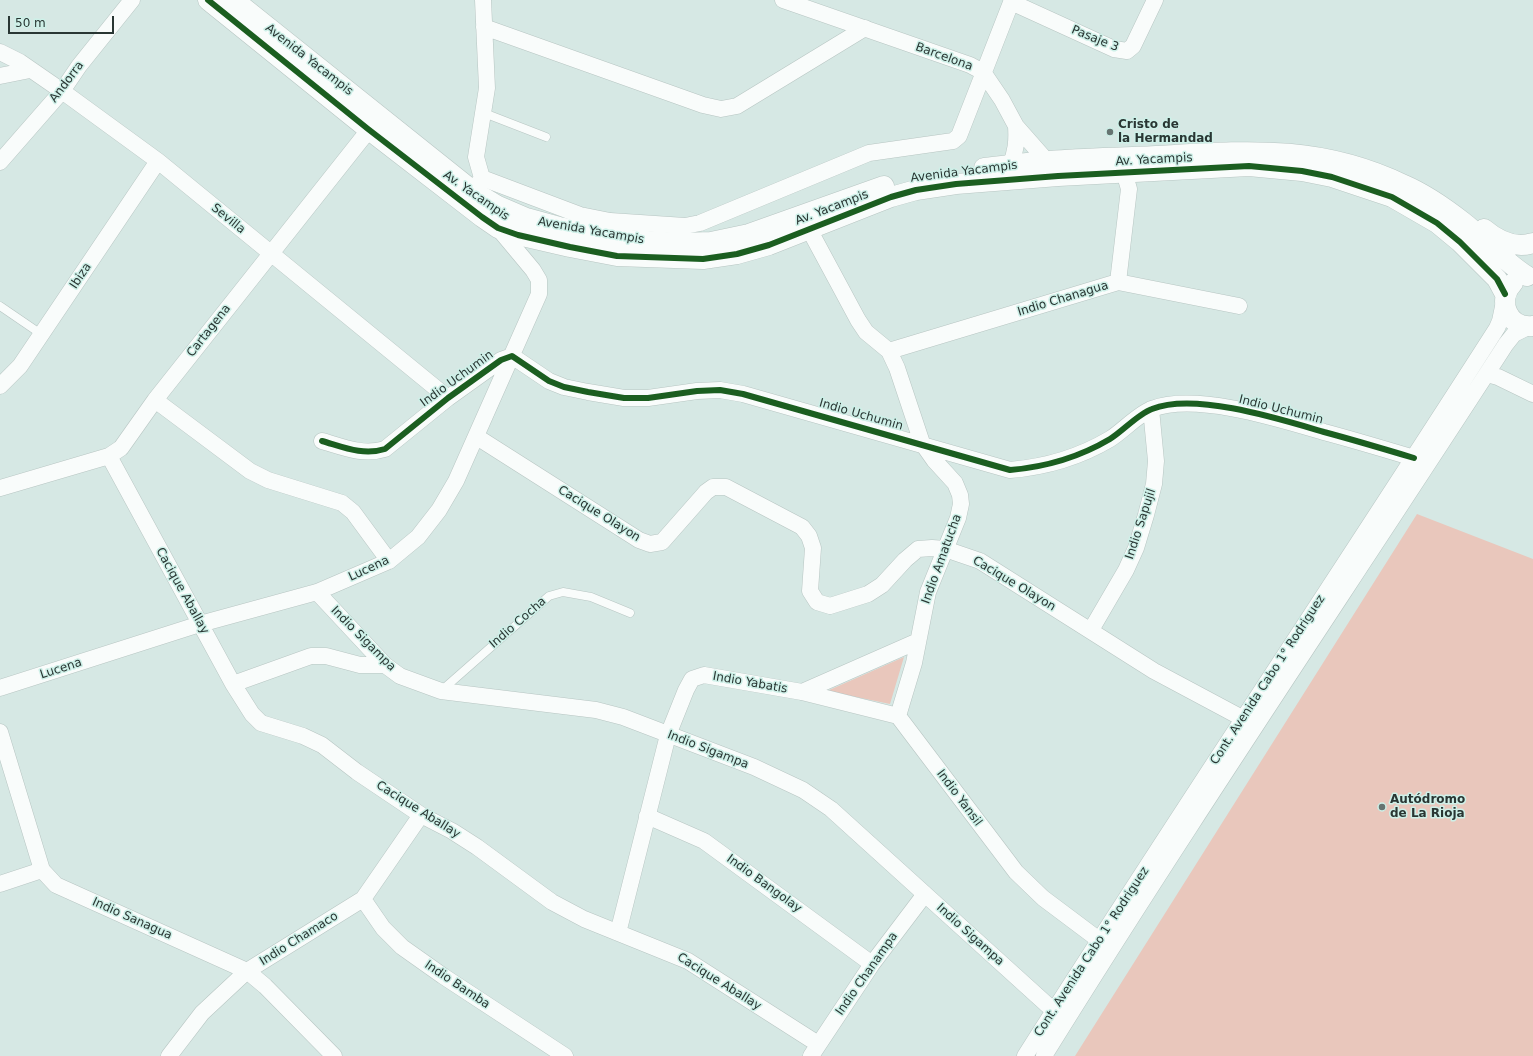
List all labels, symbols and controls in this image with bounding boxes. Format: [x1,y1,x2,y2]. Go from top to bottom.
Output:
scale bar [10,8,116,34]
text: 50 m [15,16,46,30]
street label: Avenida Yacampis [262,21,356,99]
street label: Pasaje 3 [1069,23,1121,55]
street label: Barcelona [913,40,975,74]
street label: Andorra [47,59,87,105]
place label: Cristo de la Hermandad [1118,118,1213,146]
marker: Cristo de la Hermandad [1105,127,1115,137]
street label: Av. Yacampis [1115,151,1193,169]
street label: Avenida Yacampis [910,158,1018,186]
street label: Av. Yacampis [440,168,512,224]
street label: Av. Yacampis [793,187,871,229]
street label: Sevilla [208,201,248,237]
street label: Avenida Yacampis [537,215,645,247]
street label: Ibiza [67,260,95,292]
street label: Indio Chanagua [1016,278,1110,320]
street label: Cartagena [184,302,234,360]
street label: Indio Uchumin [418,348,496,410]
street label: Indio Uchumin [1237,393,1325,427]
street label: Indio Uchumin [817,396,905,434]
street label: Cacique Olayon [555,483,643,545]
street label: Indio Sapujil [1123,487,1159,561]
street label: Indio Amatucha [919,512,965,606]
street label: Cacique Aballay [152,545,212,637]
street label: Lucena [346,553,392,585]
street label: Cacique Olayon [970,554,1058,614]
street label: Cont. Avenida Cabo 1° Rodriguez [1208,593,1328,767]
street label: Indio Cocha [487,594,549,652]
street label: Indio Sigampa [328,604,398,674]
street label: Lucena [38,656,84,682]
street label: Indio Yabatis [712,669,788,697]
street label: Indio Sigampa [665,728,751,772]
street label: Indio Yansil [933,767,985,829]
street label: Cacique Aballay [373,778,463,842]
place label: Autódromo de La Rioja [1390,793,1465,821]
marker: Autódromo de La Rioja [1377,802,1387,812]
street label: Indio Bangolay [724,852,804,916]
street label: Cont. Avenida Cabo 1° Rodriguez [1032,865,1152,1039]
street label: Indio Sanagua [90,895,174,943]
street label: Indio Sigampa [933,901,1007,969]
street label: Indio Chamaco [257,909,341,969]
street label: Indio Chanampa [833,930,901,1018]
street label: Cacique Aballay [674,950,764,1014]
street label: Indio Bamba [422,958,492,1012]

